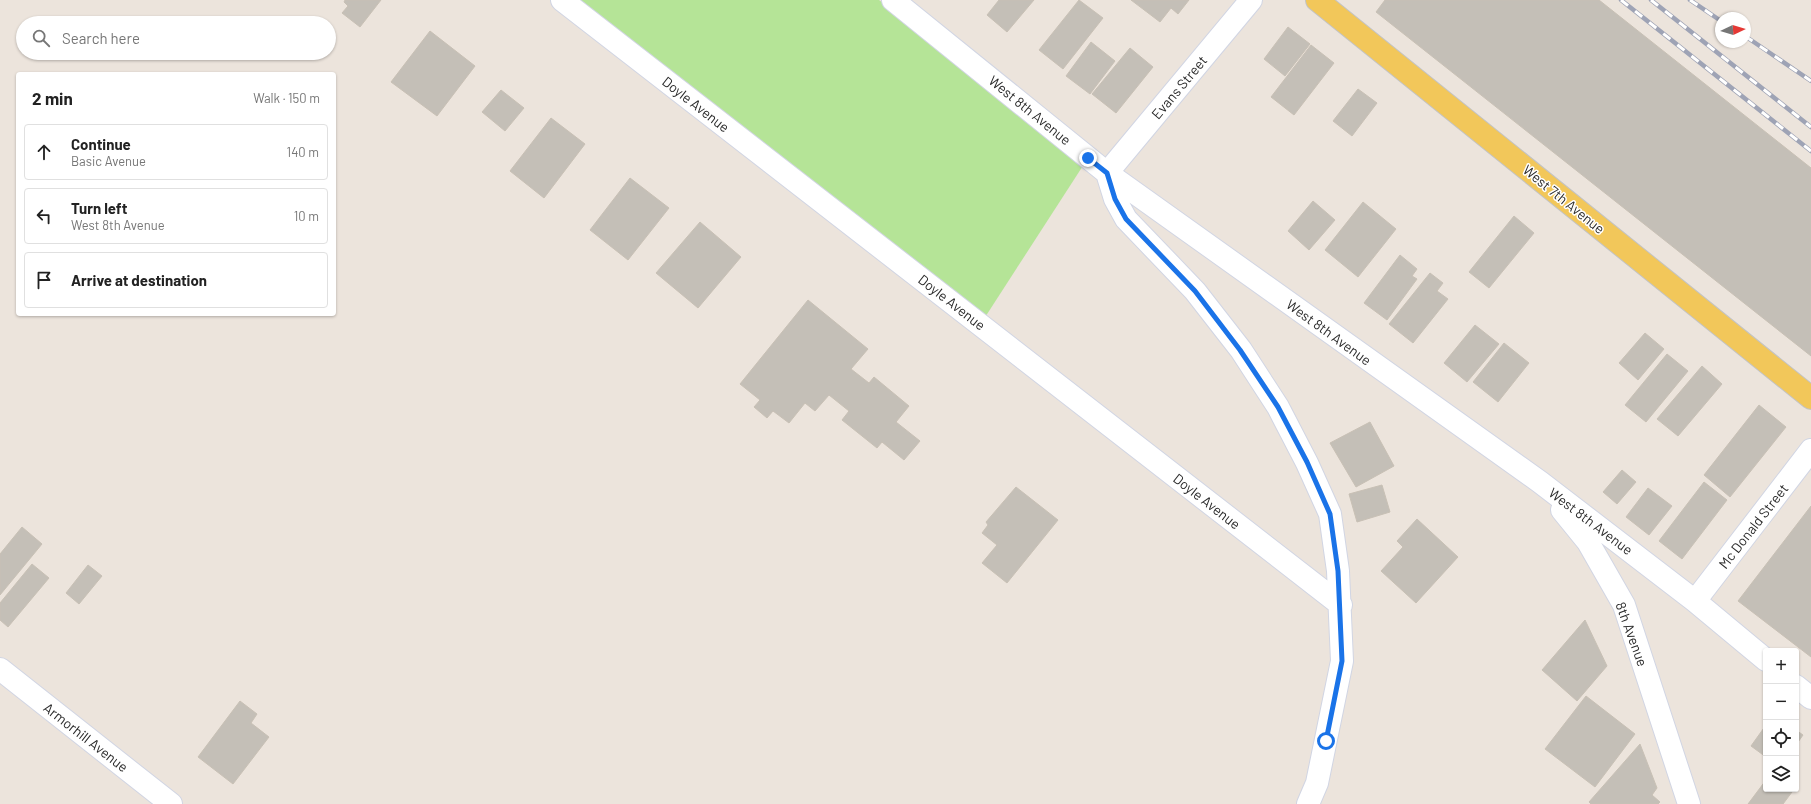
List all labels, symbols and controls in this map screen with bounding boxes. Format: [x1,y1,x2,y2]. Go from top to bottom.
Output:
north arrow [1715,12,1751,48]
search box [16,16,336,60]
icon: search [30,27,52,49]
text: Search here [62,29,140,47]
street label: Evans Street [1148,52,1210,122]
street label: West 8th Avenue [985,72,1075,148]
street label: Doyle Avenue [659,73,733,135]
text: 2 min [32,88,73,108]
text: Walk · 150 m [253,90,320,106]
text: Continue [71,135,131,153]
icon: ahead [33,141,55,163]
text: 140 m [287,144,319,160]
route end [1079,149,1097,167]
text: Basic Avenue [71,153,146,169]
street label: West 7th Avenue [1520,161,1608,237]
text: Turn left [71,199,127,217]
icon: left [33,205,55,227]
text: 10 m [294,208,319,224]
text: West 8th Avenue [71,217,165,233]
icon: arrive [33,269,55,291]
text: Arrive at destination [71,271,207,289]
street label: Doyle Avenue [915,271,989,333]
street label: West 8th Avenue [1283,295,1375,369]
street label: Doyle Avenue [1170,470,1244,532]
street label: Mc Donald Street [1715,480,1791,572]
street label: West 8th Avenue [1546,484,1636,558]
street label: 8th Avenue [1613,600,1651,668]
map controls [1763,648,1799,792]
button: + [1763,648,1799,684]
button: − [1763,684,1799,720]
street label: Armorhill Avenue [40,699,132,775]
button: locate [1763,720,1799,756]
route start [1317,732,1335,750]
button: layers [1763,756,1799,792]

